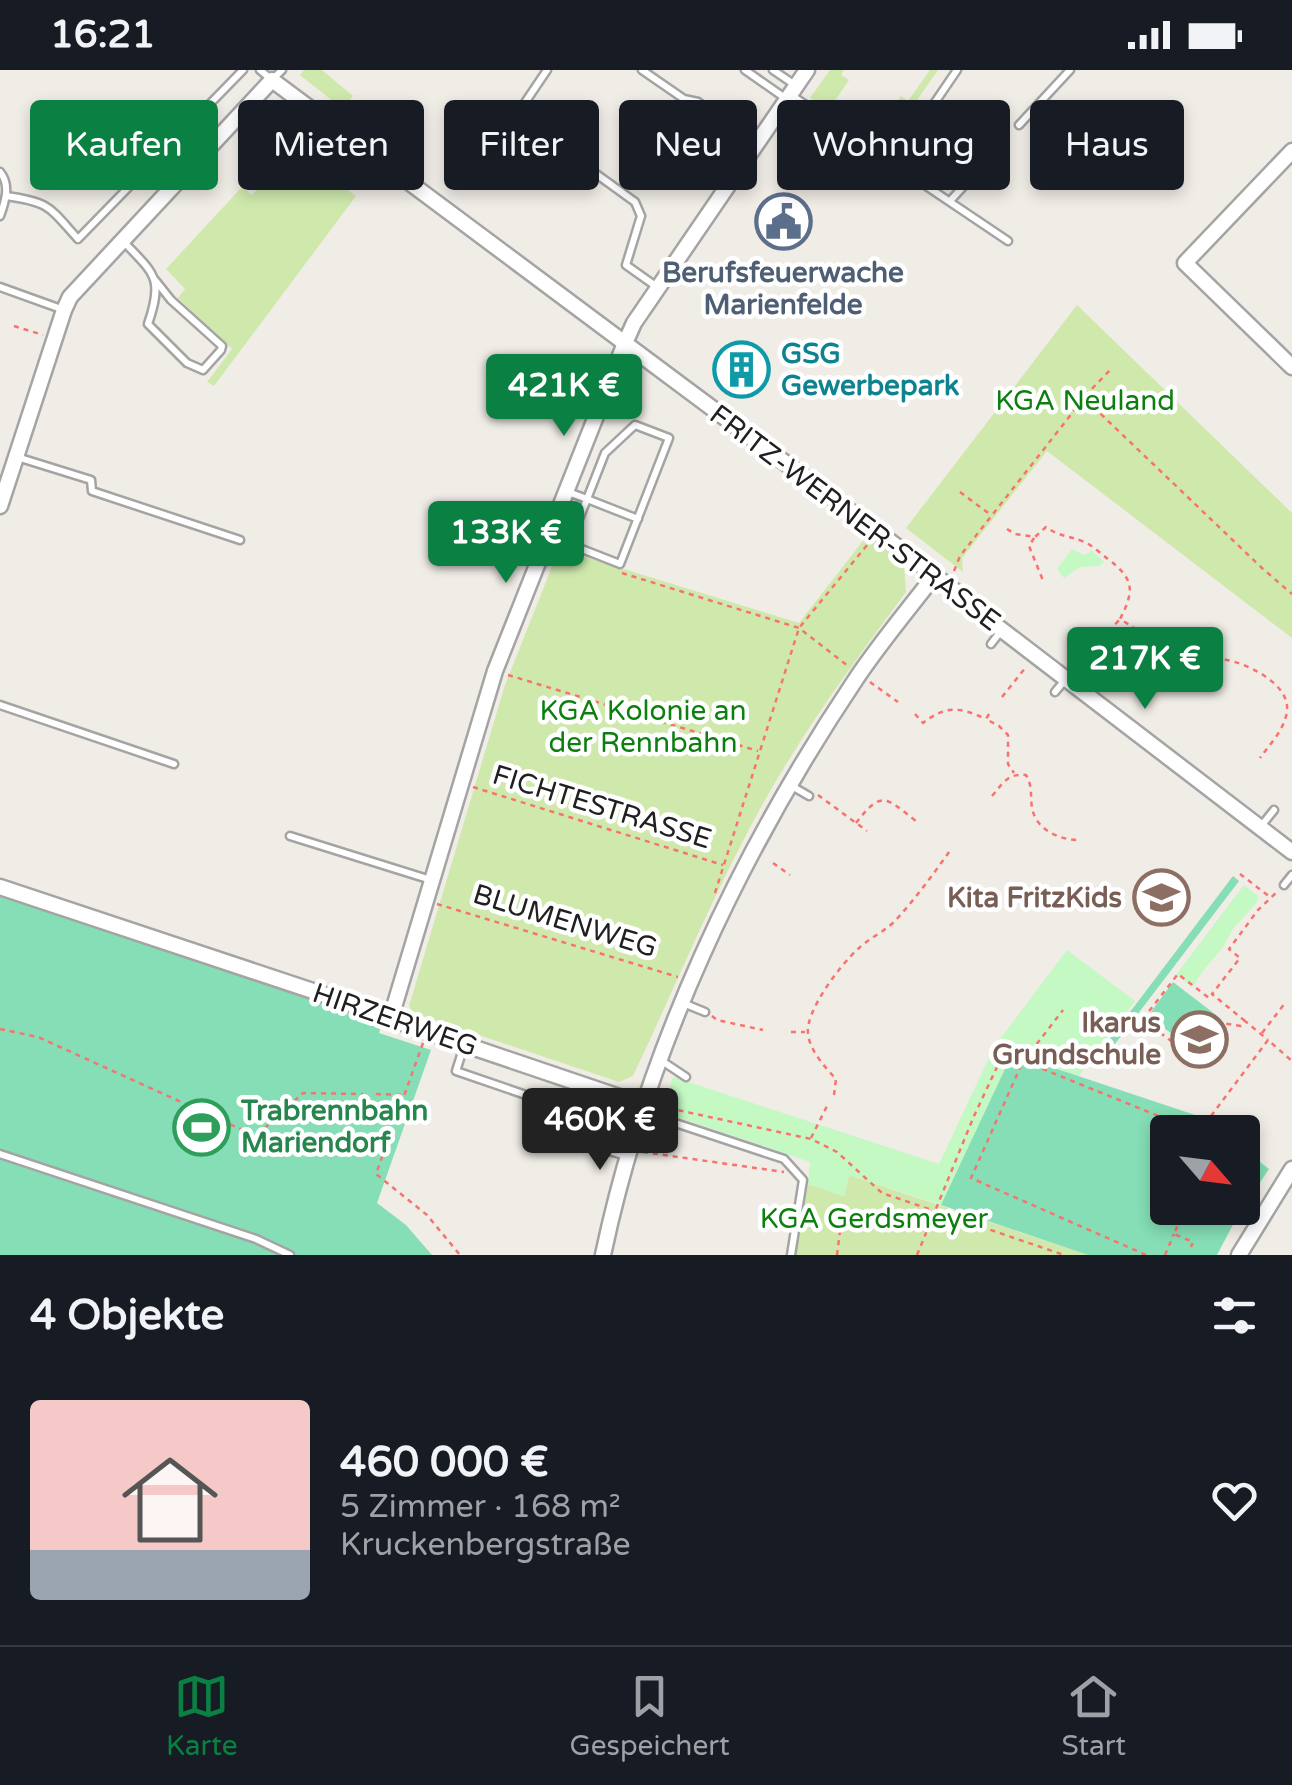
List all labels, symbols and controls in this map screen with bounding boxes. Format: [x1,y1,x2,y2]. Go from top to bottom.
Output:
text: 16:21 [50,12,155,58]
chip: Kaufen [30,100,218,190]
chip: Mieten [238,100,424,190]
chip: Filter [444,100,599,190]
chip: Neu [619,100,757,190]
chip: Wohnung [777,100,1010,190]
chip: Haus [1030,100,1184,190]
public building icon: Berufsfeuerwache Marienfelde [753,192,813,252]
place label: Berufsfeuerwache Marienfelde [662,256,904,322]
place label: GSG Gewerbepark [781,337,959,403]
building icon: GSG Gewerbepark [712,340,772,400]
pin: 421K € [483,354,645,439]
text: 421K € [508,367,620,405]
park label: KGA Neuland [995,384,1175,418]
street label: FRITZ-WERNER-STRASSE [703,398,1007,638]
pin: 133K € [425,501,587,586]
text: 133K € [450,514,562,552]
pin: 217K € [1064,627,1226,712]
text: 217K € [1089,640,1201,678]
park label: KGA Kolonie an der Rennbahn [539,694,747,760]
street label: FICHTESTRASSE [488,758,716,856]
school or university icon: Kita FritzKids [1131,868,1191,928]
street label: BLUMENWEG [469,877,661,965]
place label: Kita FritzKids [947,881,1122,915]
street label: HIRZERWEG [308,976,482,1064]
place label: Ikarus Grundschule [992,1006,1161,1072]
school or university icon: Ikarus Grundschule [1170,1009,1230,1069]
pin: 460K € [519,1088,681,1173]
place label: Trabrennbahn Mariendorf [240,1094,428,1160]
sports icon: Trabrennbahn Mariendorf [172,1097,232,1157]
text: 460K € [544,1101,656,1139]
north arrow [1150,1115,1260,1225]
map controls [1150,1115,1260,1225]
park label: KGA Gerdsmeyer [760,1202,989,1236]
icon: filters [1207,1288,1262,1343]
text: 4 Objekte [30,1290,224,1341]
text: 460 000 € [340,1437,549,1488]
icon: home [110,1440,230,1560]
icon: heart [1207,1473,1262,1528]
text: 5 Zimmer · 168 m² [340,1488,621,1526]
text: Kruckenbergstraße [340,1526,631,1564]
tab: Karte [166,1669,238,1763]
tab: Gespeichert [569,1669,730,1763]
tab: Start [1062,1669,1126,1763]

